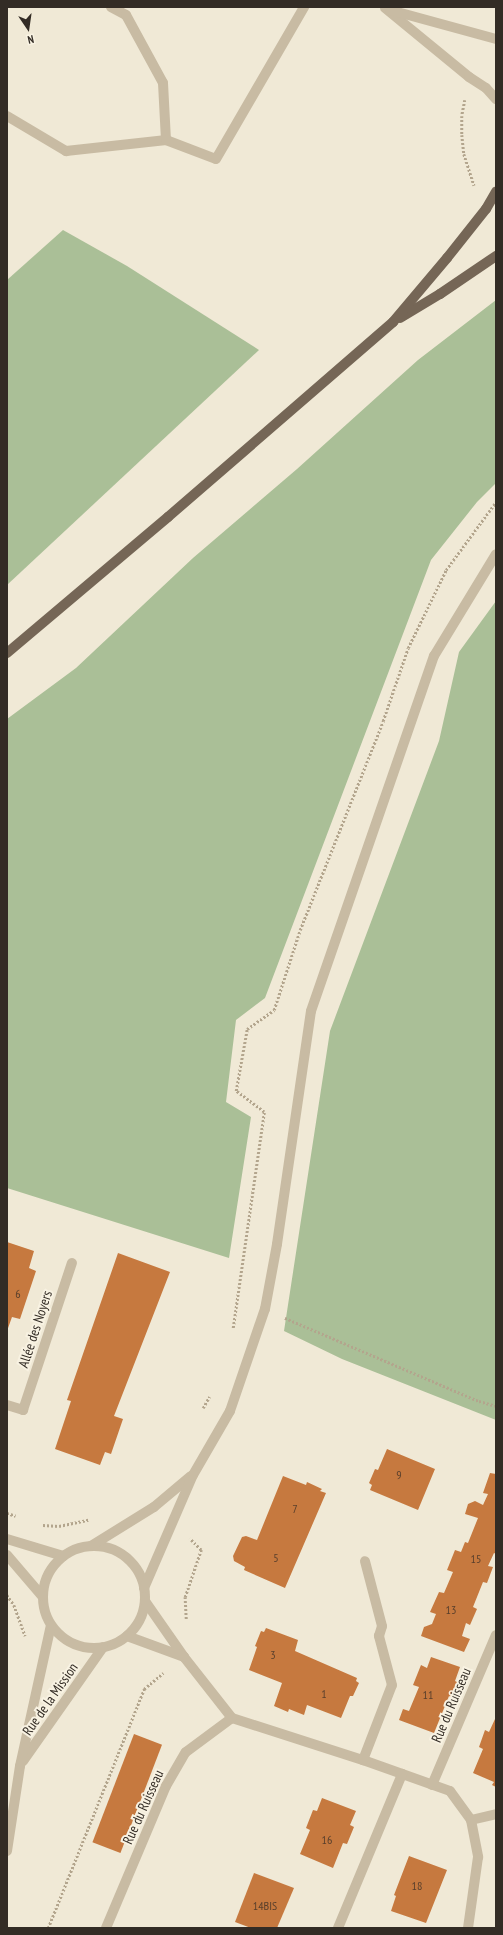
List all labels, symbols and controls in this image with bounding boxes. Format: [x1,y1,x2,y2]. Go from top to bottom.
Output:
north arrow [8,8,48,48]
text: N [26,32,35,47]
house number: 6 [15,1287,21,1301]
street label: Allée des Noyers [15,1288,55,1370]
house number: 9 [396,1468,402,1482]
house number: 7 [292,1502,298,1516]
house number: 5 [273,1551,279,1565]
house number: 15 [471,1552,481,1566]
house number: 13 [446,1603,456,1617]
house number: 3 [270,1648,276,1662]
street label: Rue de la Mission [19,1659,81,1739]
street label: Rue du Ruisseau [428,1665,474,1745]
house number: 1 [321,1687,327,1701]
house number: 11 [423,1688,433,1702]
street label: Rue du Ruisseau [119,1767,167,1847]
house number: 16 [322,1833,332,1847]
house number: 18 [412,1879,422,1893]
house number: 14BIS [253,1899,277,1913]

